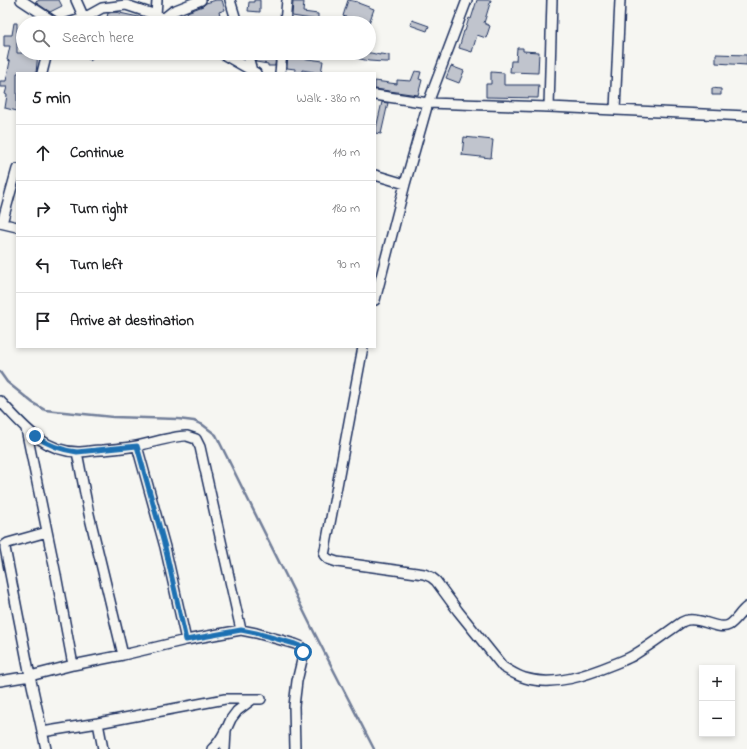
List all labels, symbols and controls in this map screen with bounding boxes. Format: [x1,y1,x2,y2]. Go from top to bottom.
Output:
search box [16,16,376,60]
icon: search [30,27,52,49]
text: Search here [62,27,134,49]
text: 5 min [32,86,71,111]
text: Walk · 380 m [297,89,360,108]
icon: ahead [32,142,54,164]
text: Continue [70,142,124,164]
text: 110 m [333,143,360,162]
icon: right [32,198,54,220]
text: Turn right [70,198,128,220]
text: 180 m [332,199,360,218]
icon: left [32,254,54,276]
text: Turn left [70,254,123,276]
text: 90 m [337,255,360,274]
icon: arrive [32,310,54,332]
text: Arrive at destination [70,310,194,332]
route end [26,427,44,445]
route start [294,643,312,661]
map controls [699,665,735,737]
button: + [699,665,735,701]
button: − [699,701,735,737]

